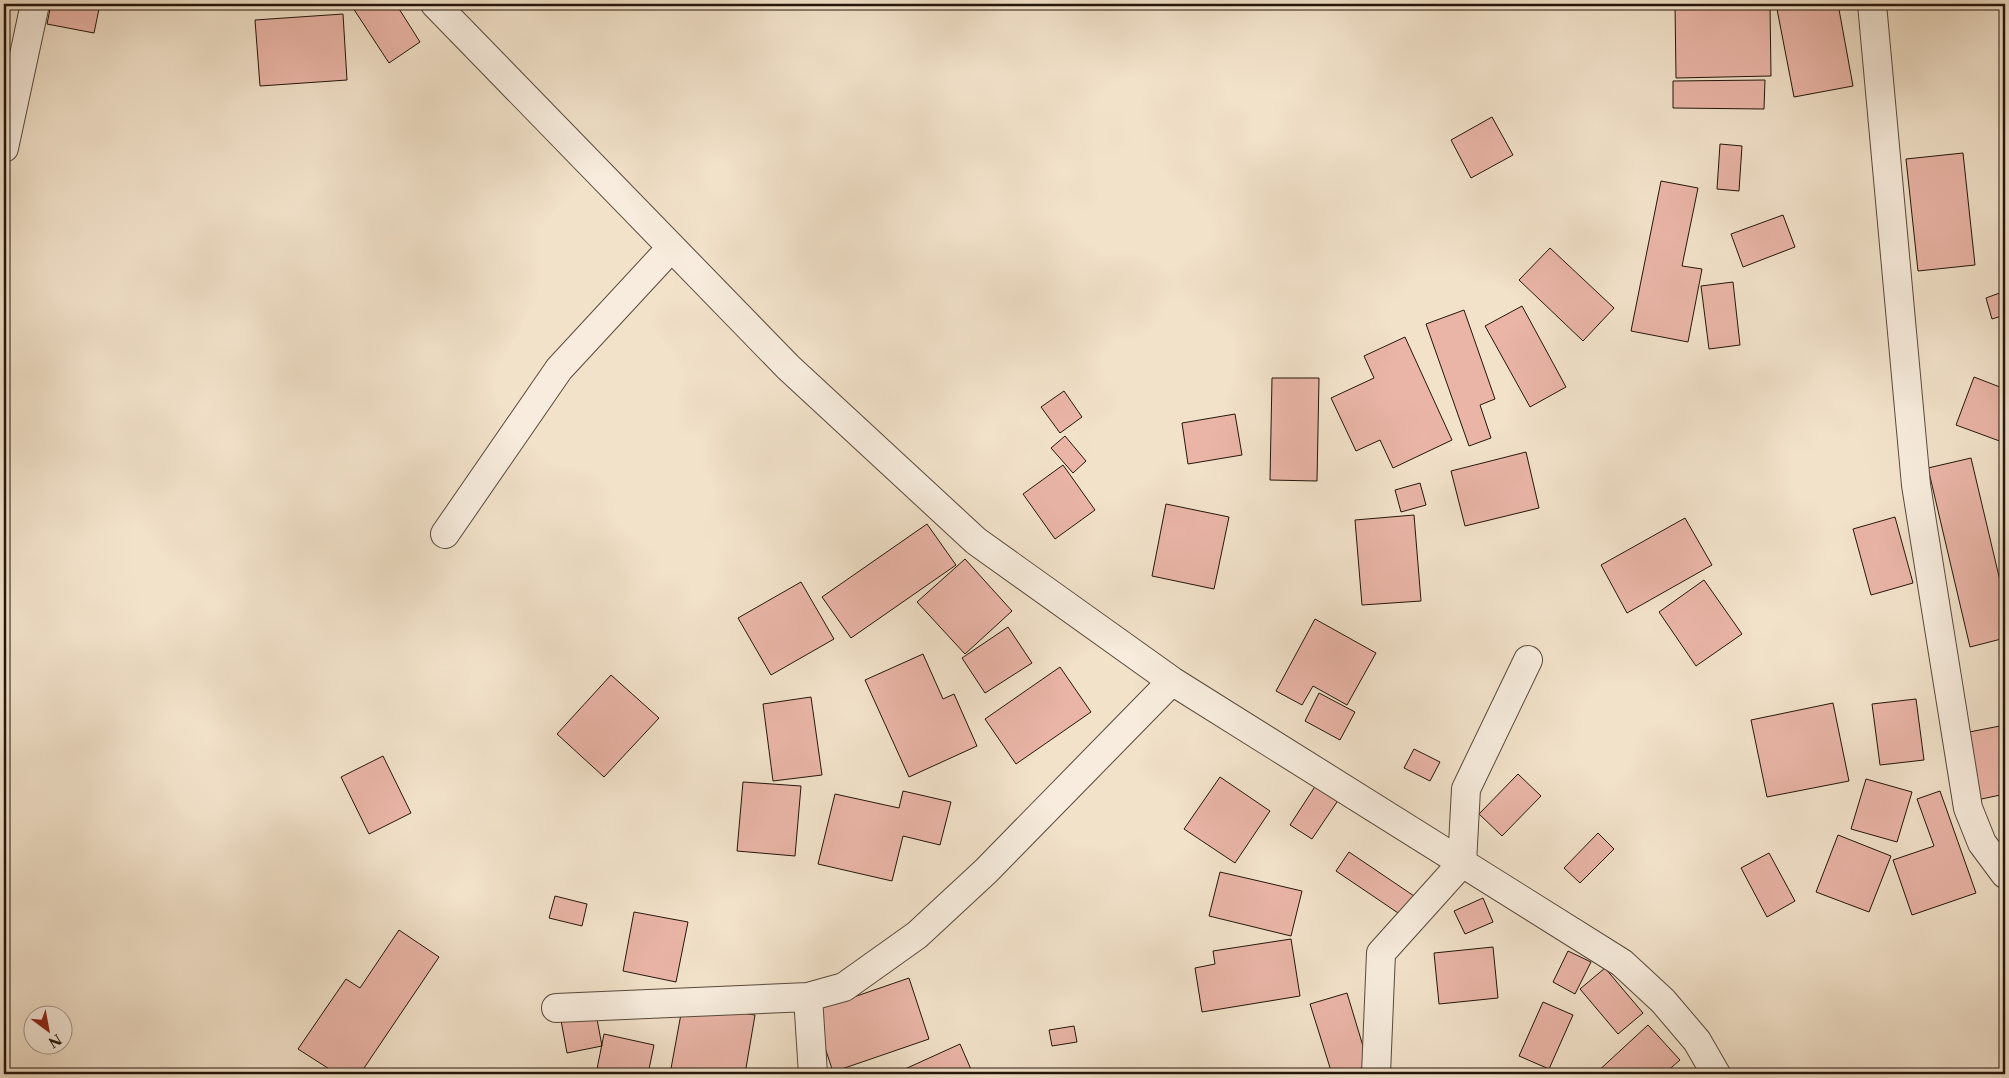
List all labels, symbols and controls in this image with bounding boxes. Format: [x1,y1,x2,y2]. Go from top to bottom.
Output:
north arrow [22,1006,72,1056]
text: N [45,1030,65,1052]

